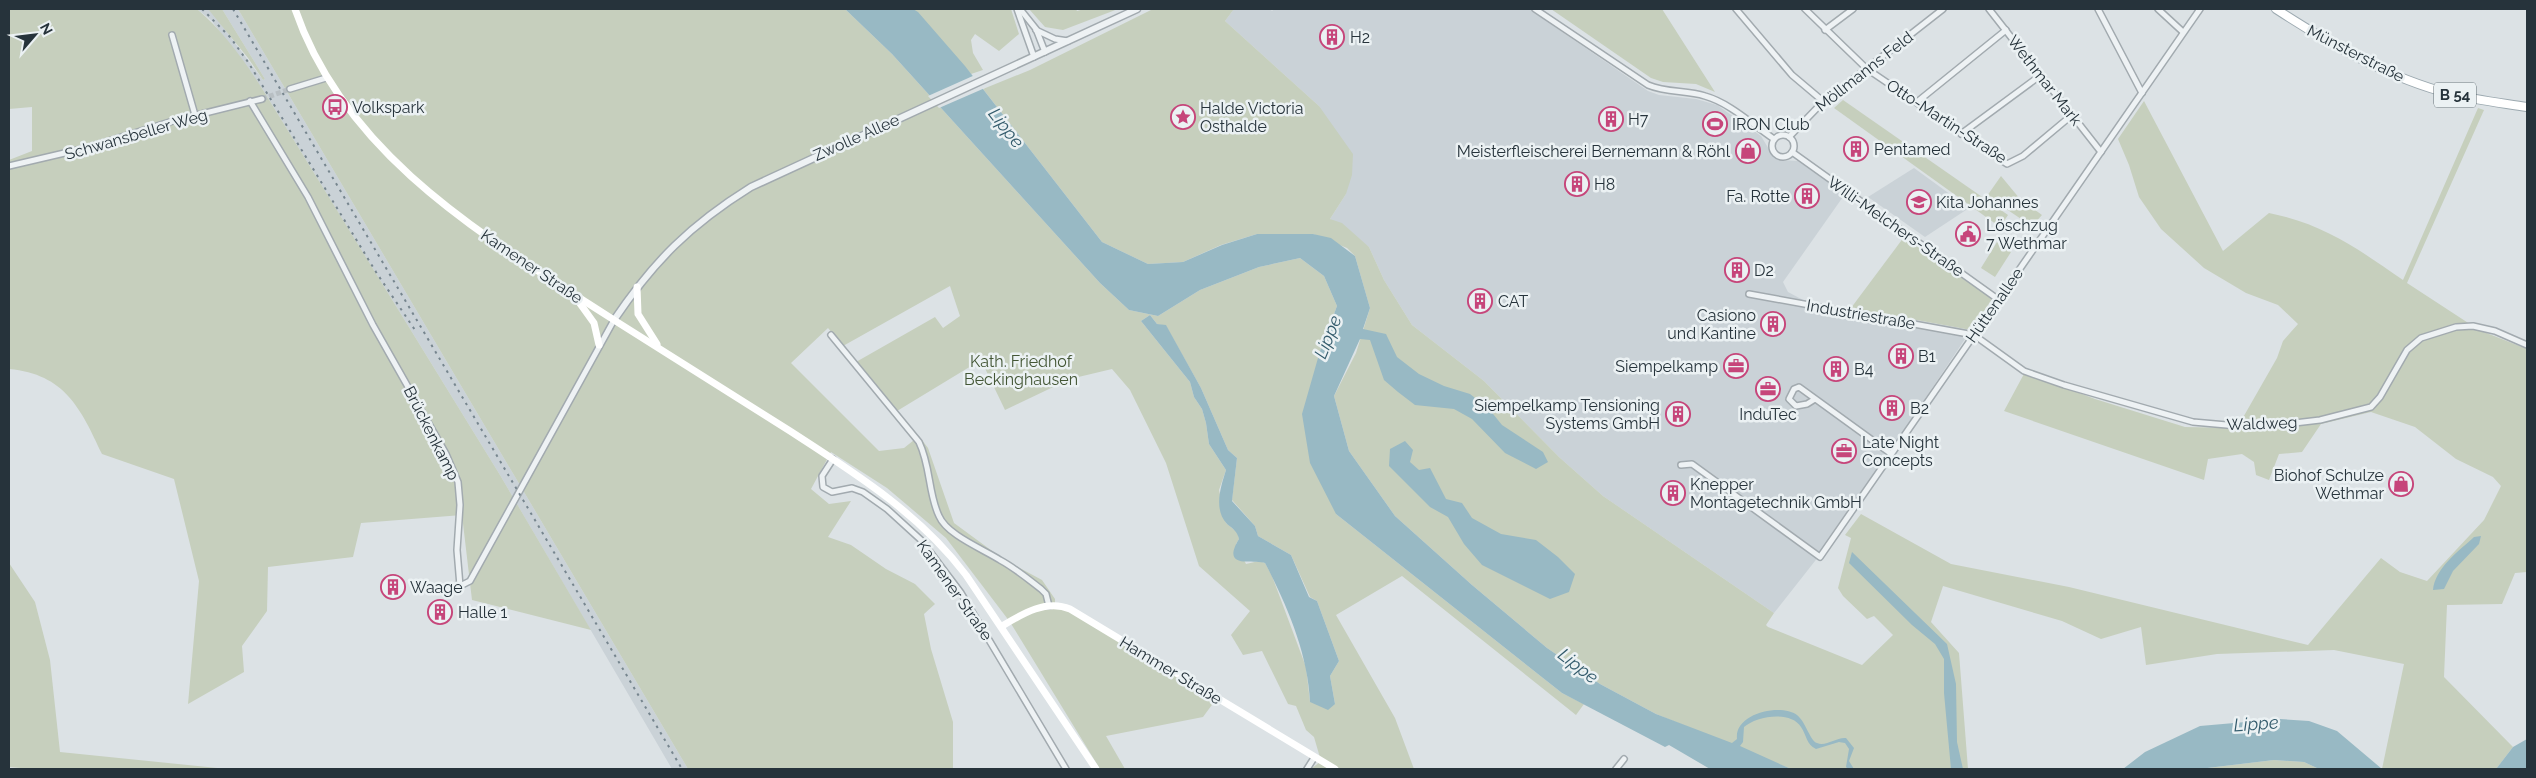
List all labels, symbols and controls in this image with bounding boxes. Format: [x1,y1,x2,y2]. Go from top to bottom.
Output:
north arrow [10,10,60,60]
text: N [37,20,56,37]
street label: Münsterstraße [2304,21,2407,86]
building icon: H2 [1319,24,1345,50]
street label: Möllmanns Feld [1812,27,1917,115]
place label: H2 [1350,28,1370,47]
street label: Wethmar Mark [2004,31,2086,130]
street label: Otto-Martin-Straße [1883,75,2010,167]
road number: B 54 [2434,82,2476,108]
bus stop icon: Volkspark [322,94,348,120]
place label: Volkspark [352,98,425,117]
place label: Halde Victoria Osthalde [1200,99,1303,136]
water label: Lippe [984,104,1029,152]
place icon: Halde Victoria Osthalde [1170,104,1196,130]
street label: Schwansbeller Weg [63,105,210,164]
building icon: H7 [1598,106,1624,132]
street label: Zwolle Allee [810,110,902,165]
place label: H7 [1628,110,1649,129]
sports icon: IRON Club [1702,111,1728,137]
place label: IRON Club [1732,115,1810,134]
building icon: Pentamed [1843,136,1869,162]
shop icon: Meisterfleischerei Bernemann & Röhl [1735,138,1761,164]
place label: Pentamed [1874,140,1951,159]
place label: Meisterfleischerei Bernemann & Röhl [1457,142,1731,161]
building icon: H8 [1564,171,1590,197]
street label: Willi-Melchers-Straße [1824,172,1967,281]
place label: H8 [1594,175,1615,194]
building icon: Fa. Rotte [1794,183,1820,209]
place label: Fa. Rotte [1726,187,1790,206]
school or university icon: Kita Johannes [1906,189,1932,215]
place label: Kita Johannes [1936,193,2039,212]
place label: Löschzug 7 Wethmar [1986,216,2067,253]
public building icon: Löschzug 7 Wethmar [1955,221,1981,247]
street label: Kamener Straße [477,225,586,307]
building icon: D2 [1724,257,1750,283]
place label: D2 [1754,261,1774,280]
street label: Hüttenallee [1962,264,2027,346]
building icon: CAT [1467,288,1493,314]
place label: CAT [1498,292,1529,311]
street label: Industriestraße [1805,296,1917,333]
place label: Casiono und Kantine [1667,306,1756,343]
building icon: Casiono und Kantine [1760,311,1786,337]
water label: Lippe [1309,312,1346,362]
building icon: B1 [1888,343,1914,369]
place label: B1 [1918,347,1936,366]
park label: Kath. Friedhof Beckinghausen [964,352,1078,389]
office icon: Siempelkamp [1723,353,1749,379]
building icon: B4 [1823,356,1849,382]
place label: Siempelkamp [1615,357,1718,376]
place label: B4 [1854,360,1874,379]
office icon: InduTec [1755,376,1781,402]
street label: Brückenkamp [400,383,463,484]
building icon: B2 [1879,395,1905,421]
place label: Siempelkamp Tensioning Systems GmbH [1474,396,1660,433]
place label: B2 [1910,399,1929,418]
building icon: Siempelkamp Tensioning Systems GmbH [1665,401,1691,427]
place label: InduTec [1739,405,1797,424]
street label: Waldweg [2226,413,2298,434]
place label: Late Night Concepts [1862,433,1940,470]
office icon: Late Night Concepts [1831,438,1857,464]
place label: Biohof Schulze Wethmar [2274,466,2384,503]
shop icon: Biohof Schulze Wethmar [2388,471,2414,497]
place label: Knepper Montagetechnik GmbH [1690,475,1862,512]
building icon: Knepper Montagetechnik GmbH [1660,480,1686,506]
street label: Kamener Straße [913,536,996,644]
building icon: Waage [380,574,406,600]
place label: Waage [410,578,463,597]
building icon: Halle 1 [427,599,453,625]
place label: Halle 1 [458,603,508,622]
street label: Hammer Straße [1116,632,1225,708]
water label: Lippe [1554,644,1603,688]
water label: Lippe [2233,711,2279,736]

